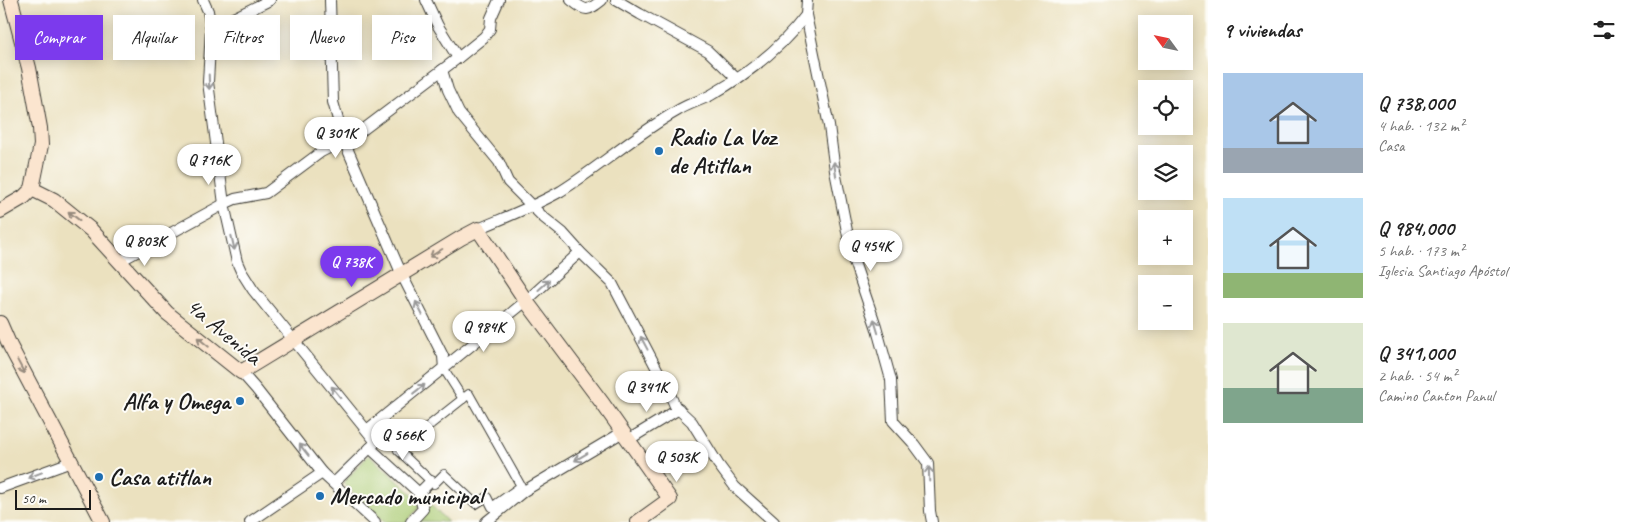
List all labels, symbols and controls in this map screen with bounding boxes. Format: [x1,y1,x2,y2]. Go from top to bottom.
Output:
chip: Comprar [15,15,103,60]
chip: Alquilar [113,15,195,60]
chip: Filtros [205,15,280,60]
chip: Nuevo [290,15,362,60]
chip: Piso [372,15,432,60]
north arrow [1138,15,1192,70]
map controls [1138,15,1193,330]
icon: filters [1590,16,1618,44]
text: 9 viviendas [1223,17,1301,43]
one-way arrow [204,74,213,90]
button: locate [1138,80,1193,135]
text: Q 738,000 [1378,90,1454,116]
icon: home [1263,93,1323,153]
pin: Q 301K [295,116,377,159]
text: 4 hab. · 132 m² [1378,116,1464,136]
place label: Radio La Voz de Atitlan [669,122,778,180]
text: Q 301K [315,123,357,143]
text: Casa [1378,136,1404,156]
pin: Q 716K [168,144,250,186]
marker: Radio La Voz de Atitlan [653,145,665,157]
button: layers [1138,145,1193,200]
text: Q 716K [188,150,230,170]
one-way arrow [830,162,840,178]
button: + [1138,210,1193,265]
one-way arrow [68,211,81,222]
text: Q 984,000 [1378,215,1454,241]
icon: home [1263,218,1323,278]
pin: Q 803K [104,224,186,267]
pin: Q 454K [830,230,912,272]
text: Q 803K [124,231,166,251]
one-way arrow [229,234,238,250]
text: Q 454K [850,236,892,256]
text: 5 hab. · 173 m² [1378,241,1464,261]
pin: Q 738K [311,246,393,288]
one-way arrow [429,248,443,259]
text: Q 738K [331,252,373,272]
text: Iglesia Santiago Apóstol [1378,261,1507,281]
button: − [1138,275,1193,330]
one-way arrow [537,279,550,291]
street label: 4a Avenida [180,291,269,372]
one-way arrow [414,301,423,316]
pin: Q 984K [443,310,525,353]
text: Q 984K [463,317,505,337]
one-way arrow [870,319,880,335]
one-way arrow [197,336,210,347]
one-way arrow [639,336,649,351]
text: Q 341,000 [1378,340,1454,366]
icon: home [1263,343,1323,403]
one-way arrow [16,360,26,375]
text: 2 hab. · 54 m² [1378,366,1457,386]
pin: Q 341K [606,370,688,413]
text: Q 341K [626,377,668,397]
one-way arrow [412,383,425,394]
place label: Alfa y Omega [123,386,232,416]
one-way arrow [331,386,342,399]
text: Camino Canton Panul [1378,386,1494,406]
marker: Alfa y Omega [234,395,246,407]
pin: Q 566K [362,418,444,461]
text: Q 566K [382,425,424,445]
pin: Q 503K [636,440,718,483]
one-way arrow [299,444,310,457]
text: Q 503K [656,447,698,467]
one-way arrow [574,453,588,463]
place label: Casa atitlan [109,462,212,492]
one-way arrow [924,466,933,482]
one-way arrow [28,471,44,480]
marker: Casa atitlan [93,471,105,483]
place label: Mercado municipal [330,481,488,511]
scale bar [15,487,91,510]
text: 50 m [22,490,46,507]
marker: Mercado municipal [314,490,326,502]

